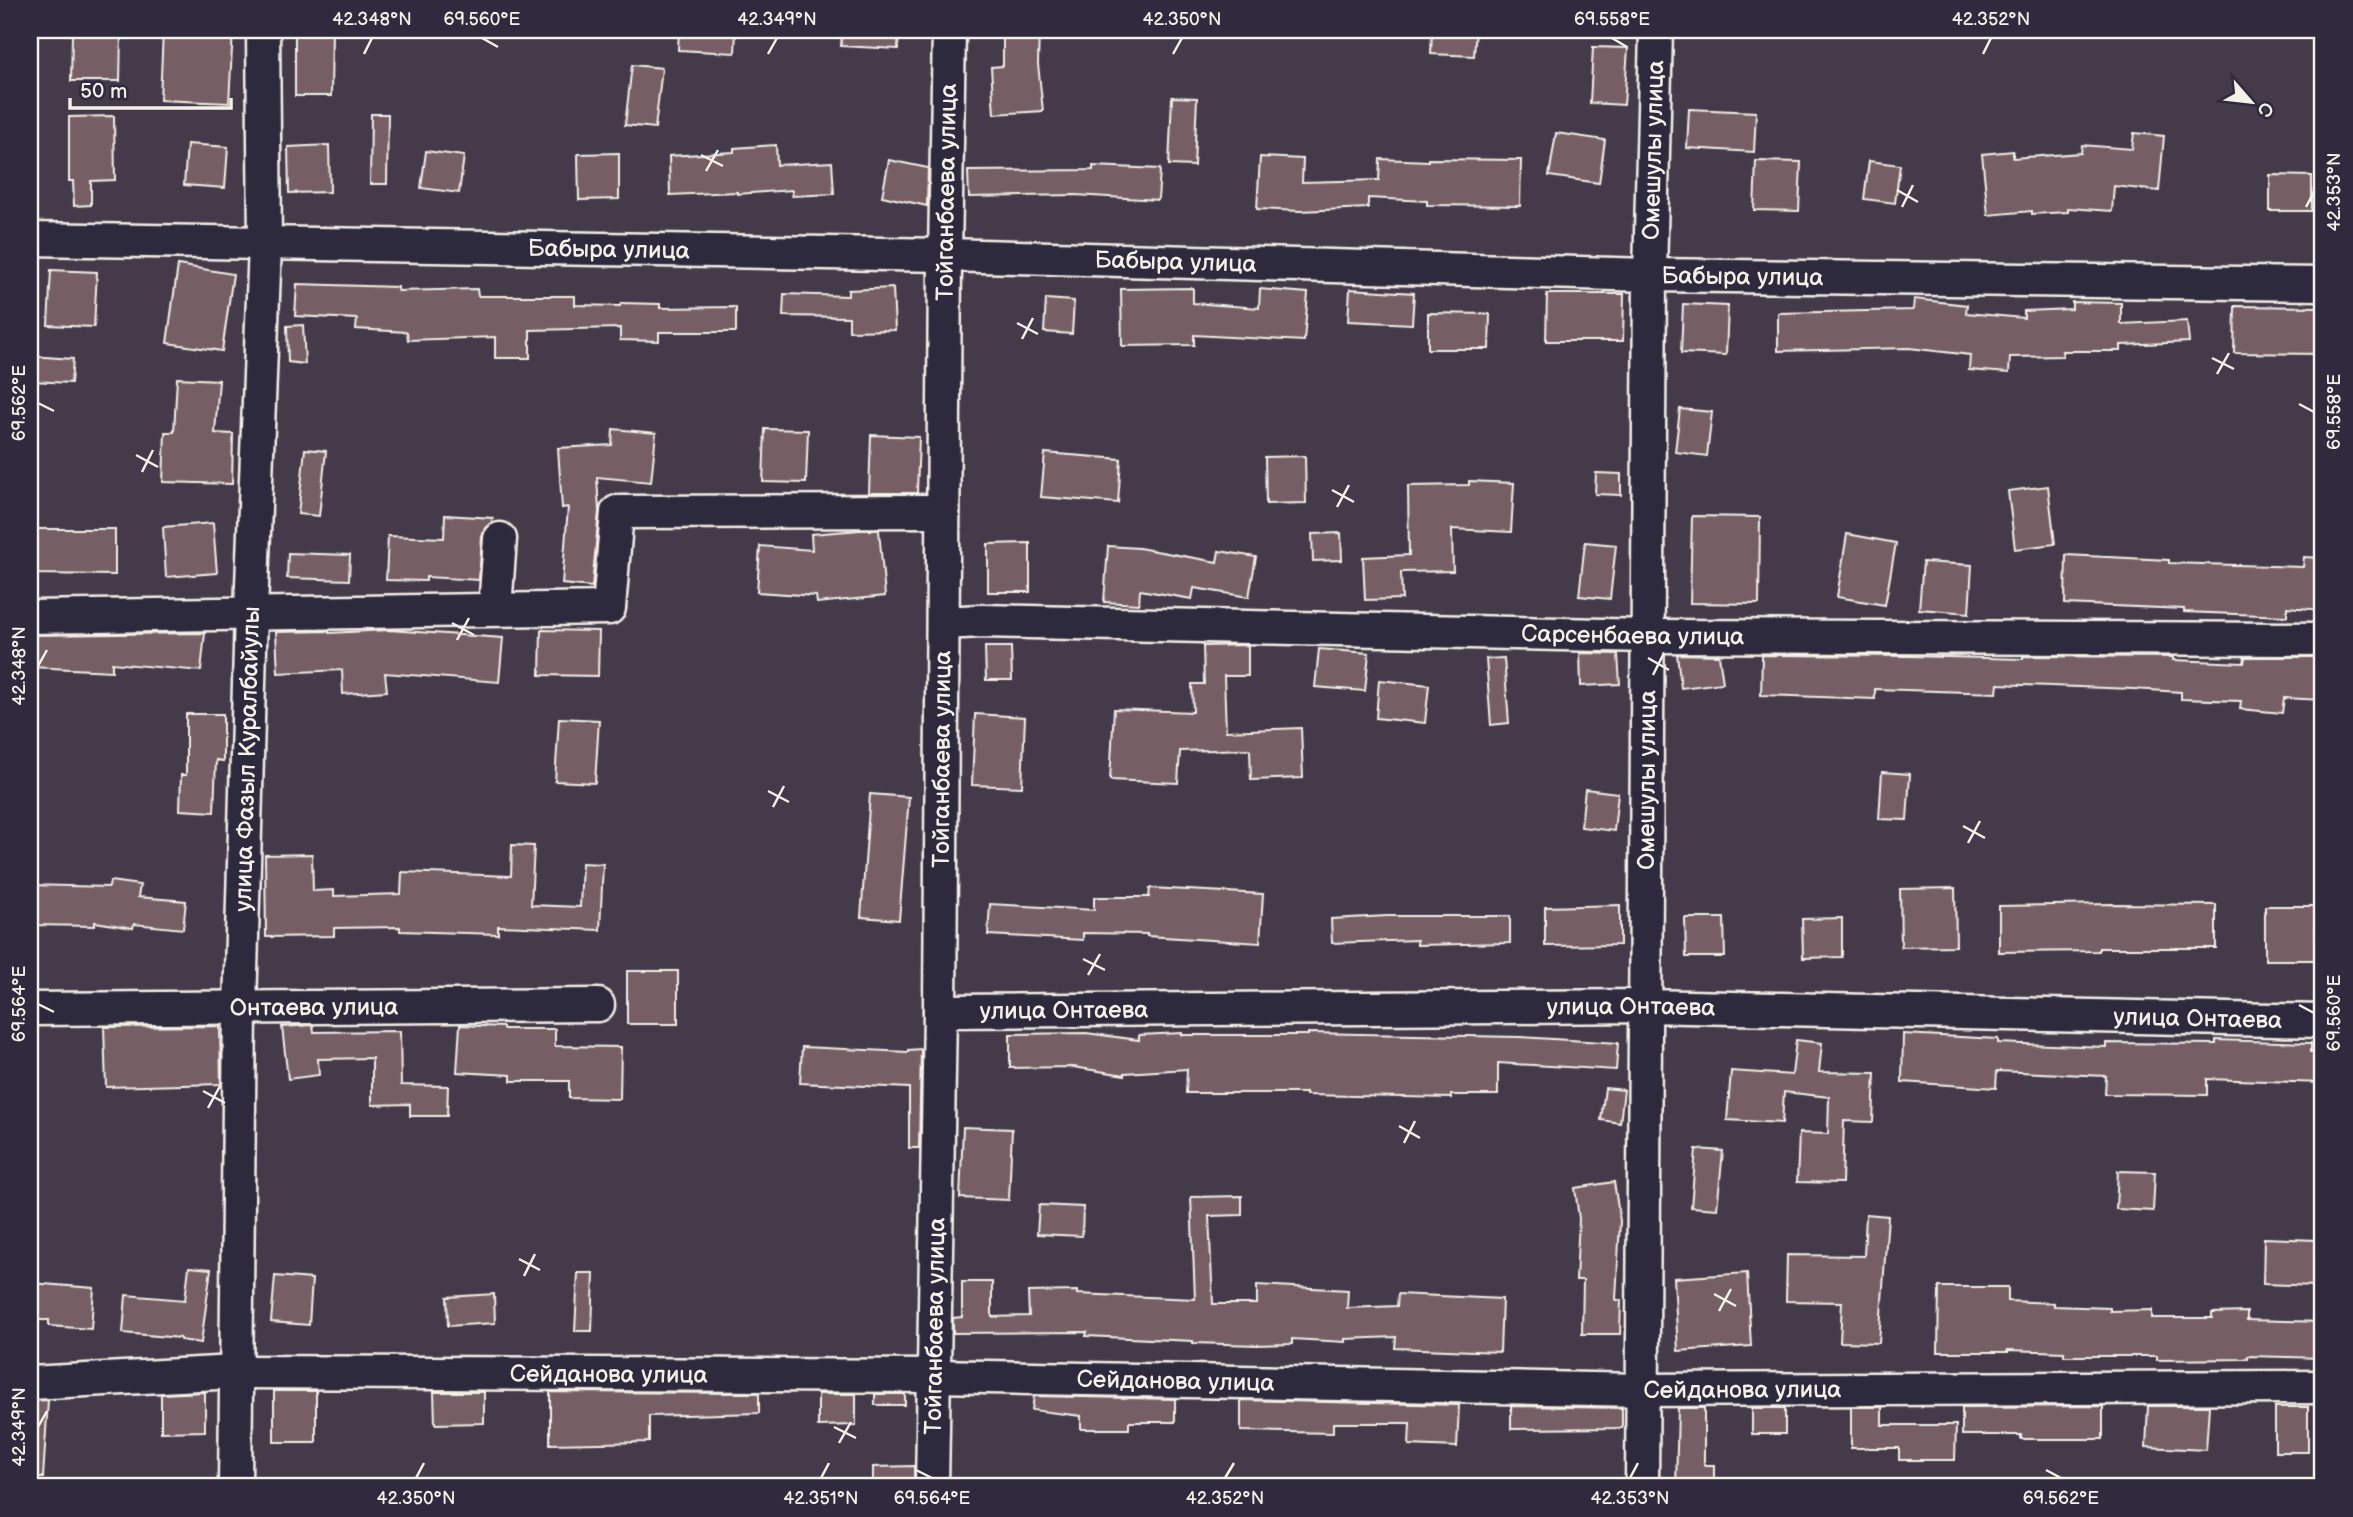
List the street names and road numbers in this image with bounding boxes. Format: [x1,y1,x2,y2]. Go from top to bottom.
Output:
street label: Омешулы улица [1636,60,1670,240]
street label: Тойганбаева улица [930,83,963,301]
street label: Бабыра улица [528,233,690,265]
street label: Бабыра улица [1094,245,1257,278]
street label: Бабыра улица [1661,261,1824,292]
street label: улица Фазыл Куралбайулы [228,606,266,912]
street label: Сарсенбаева улица [1521,619,1744,651]
street label: Тойганбаева улица [926,650,957,868]
street label: Омешулы улица [1632,690,1662,870]
street label: улица Онтаева [1546,991,1716,1022]
street label: Онтаева улица [229,992,398,1022]
street label: улица Онтаева [979,995,1148,1025]
street label: улица Онтаева [2113,1002,2283,1035]
street label: Тойганбаева улица [918,1217,951,1435]
street label: Сейданова улица [510,1359,708,1389]
street label: Сейданова улица [1076,1364,1275,1397]
street label: Сейданова улица [1644,1375,1842,1404]

